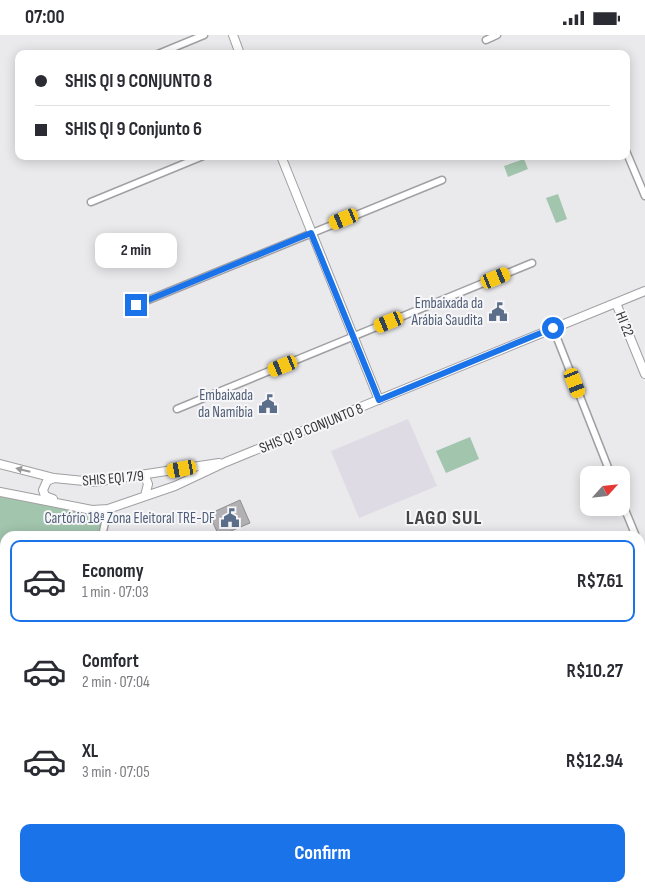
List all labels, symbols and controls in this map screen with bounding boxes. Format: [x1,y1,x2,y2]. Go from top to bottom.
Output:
text: 07:00 [25,6,65,29]
text: SHIS QI 9 CONJUNTO 8 [65,70,212,93]
text: SHIS QI 9 Conjunto 6 [65,118,202,141]
car [327,206,360,232]
callout: 2 min [95,233,177,267]
text: 2 min [121,241,151,260]
car [479,265,512,291]
route end [125,294,147,316]
place label: Embaixada da Arábia Saudita [410,294,483,330]
public building icon: Embaixada da Arábia Saudita [487,301,509,323]
car [372,309,405,335]
street label: HI 22 [611,309,638,340]
route start [542,317,564,339]
car [266,353,299,379]
car [562,366,587,400]
place label: Embaixada da Namíbia [198,386,253,422]
public building icon: Embaixada da Namíbia [257,393,279,415]
street label: SHIS QI 9 CONJUNTO 8 [257,399,366,458]
car [165,459,198,479]
one-way arrow [15,466,30,474]
street label: SHIS EQI 7/9 [82,466,145,491]
north arrow [580,466,630,516]
map controls [580,466,630,516]
district label: LAGO SUL [406,506,482,530]
public building icon: Cartório 18ª Zona Eleitoral TRE-DF [219,507,241,529]
place label: Cartório 18ª Zona Eleitoral TRE-DF [44,509,215,528]
icon: car [22,559,67,604]
text: Economy [82,560,144,583]
text: R$7.61 [577,570,623,593]
text: 1 min · 07:03 [82,583,149,602]
icon: car [22,649,67,694]
text: Comfort [82,650,139,673]
text: R$10.27 [567,660,623,683]
text: 2 min · 07:04 [82,673,150,692]
icon: car [22,739,67,784]
text: XL [82,740,98,763]
text: R$12.94 [566,750,623,773]
text: 3 min · 07:05 [82,763,150,782]
button: Confirm [20,824,625,882]

